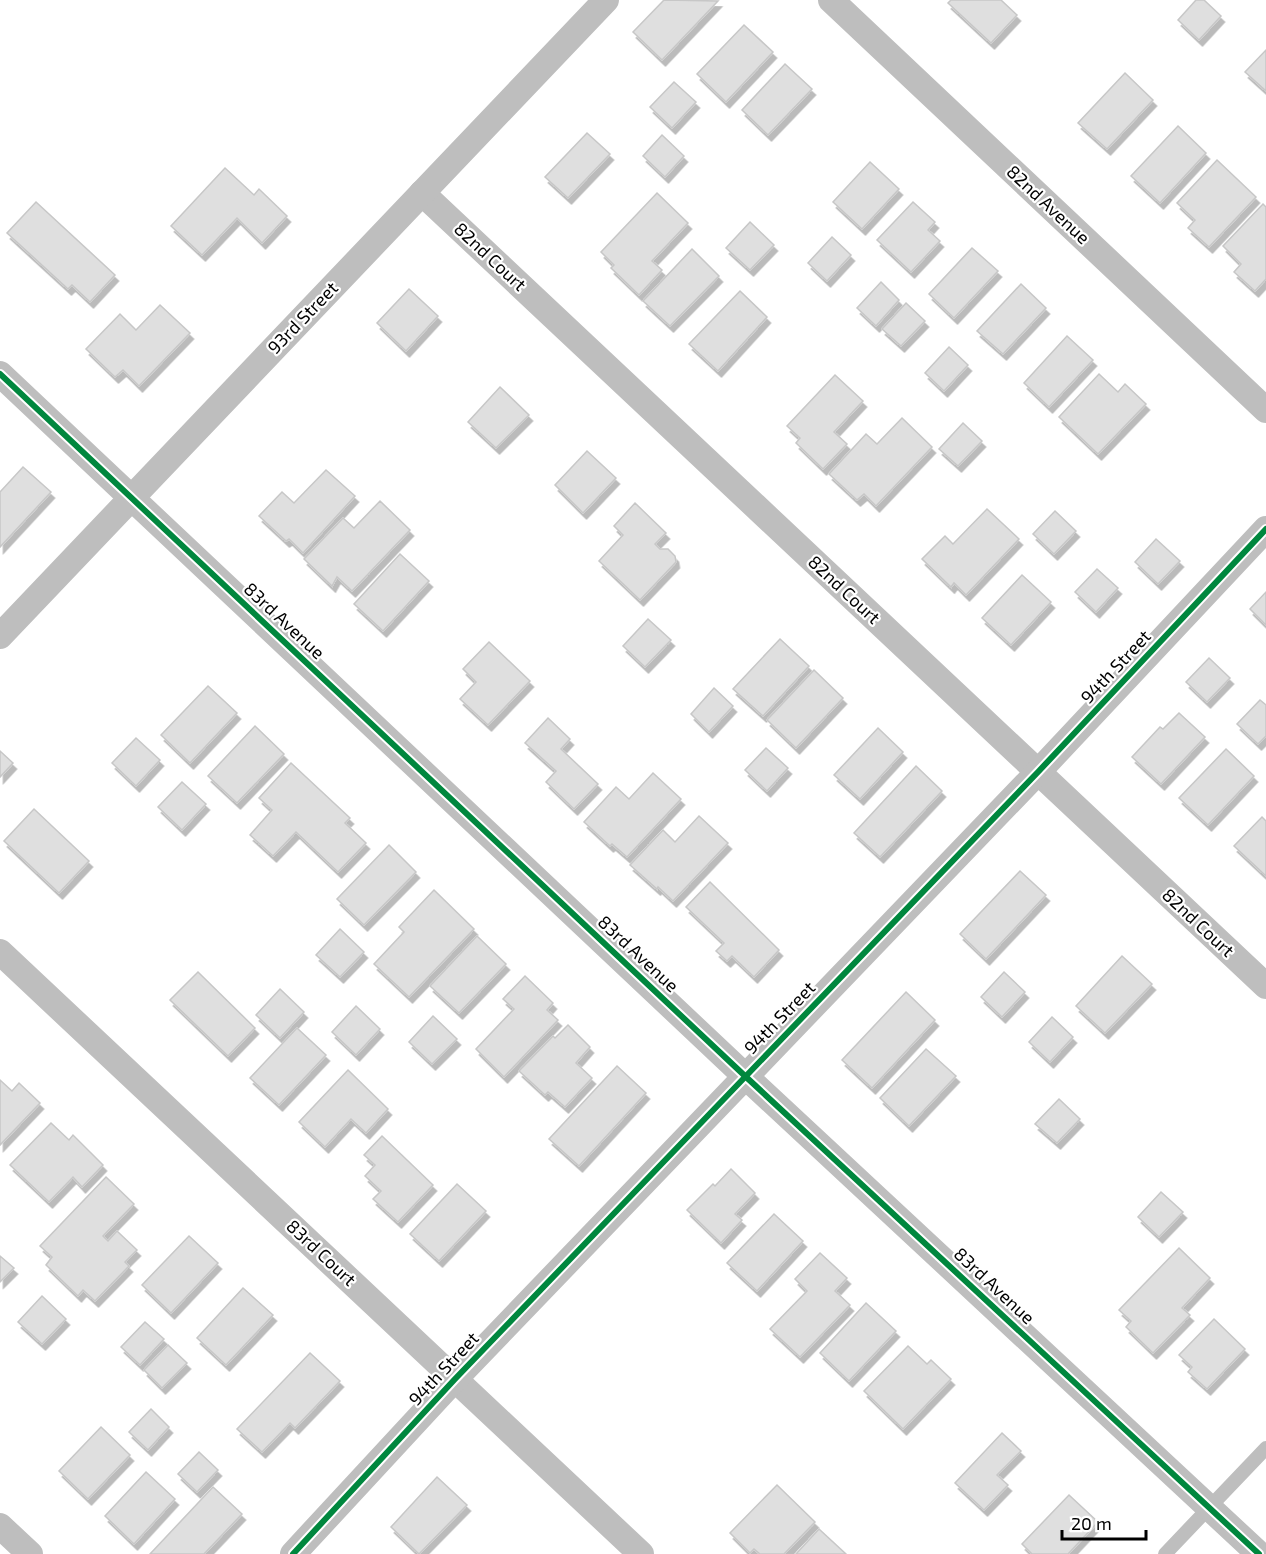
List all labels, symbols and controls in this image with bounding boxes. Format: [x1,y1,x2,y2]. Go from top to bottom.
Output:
street label: 82nd Avenue [1003,160,1095,248]
street label: 82nd Court [450,217,531,295]
street label: 93rd Street [263,277,342,358]
street label: 82nd Court [804,550,885,628]
street label: 83rd Avenue [240,577,330,663]
street label: 94th Street [1076,625,1155,708]
street label: 82nd Court [1158,883,1239,961]
street label: 83rd Avenue [594,910,684,996]
street label: 94th Street [739,976,819,1058]
street label: 83rd Court [282,1215,361,1290]
street label: 83rd Avenue [950,1242,1040,1328]
street label: 94th Street [404,1327,483,1410]
scale bar [1062,1503,1146,1541]
text: 20 m [1071,1512,1112,1534]

